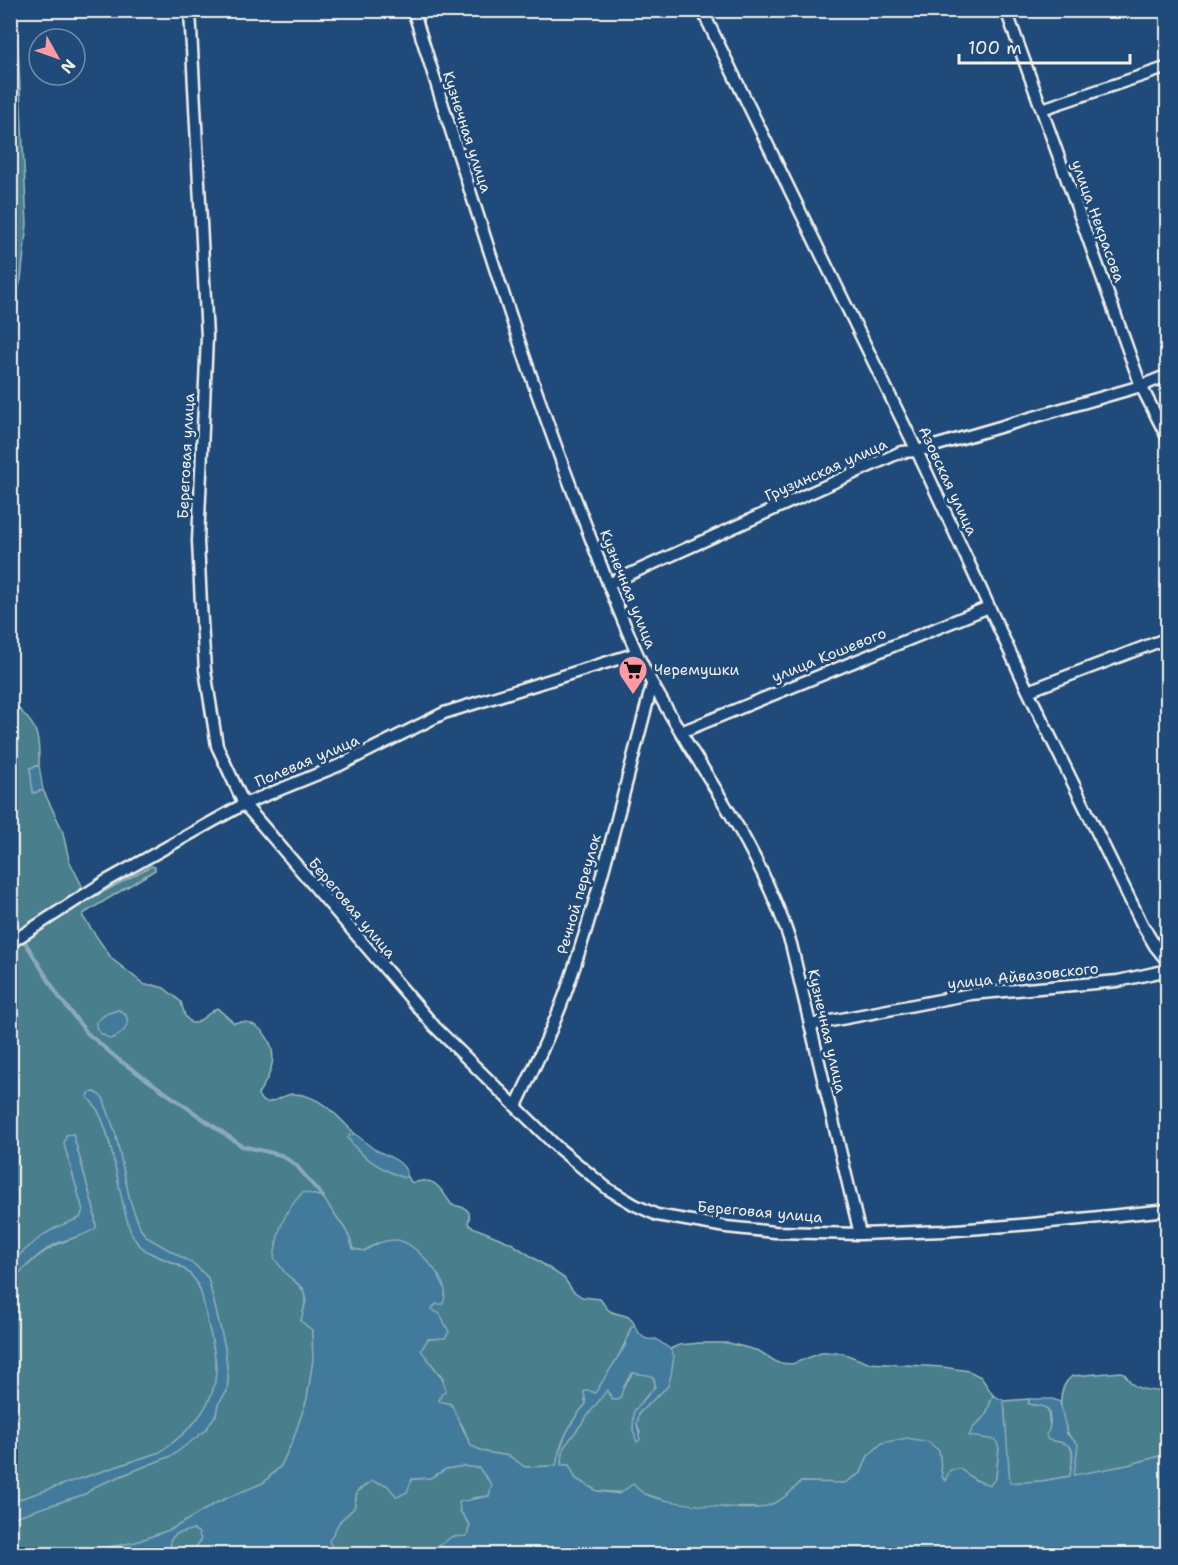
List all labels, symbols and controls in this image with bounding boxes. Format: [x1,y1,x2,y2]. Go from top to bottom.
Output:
north arrow [27,27,87,87]
scale bar [959,27,1130,65]
text: 100 m [968,36,1022,60]
text: N [56,55,80,78]
street label: Кузнечная улица [438,69,496,196]
street label: улица Некрасова [1067,157,1130,286]
street label: Береговая улица [173,392,199,519]
street label: Азовская улица [914,423,982,539]
street label: Грузинская улица [762,434,891,506]
street label: Кузнечная улица [595,527,661,652]
street label: улица Кошевого [769,623,889,687]
supermarket icon: Черемушки [617,654,649,696]
place label: Черемушки [654,660,739,680]
street label: Полевая улица [252,730,363,792]
street label: Речной переулок [552,831,606,957]
street label: Береговая улица [304,853,401,963]
street label: улица Айвазовского [946,958,1100,994]
street label: Кузнечная улица [803,967,851,1096]
street label: Береговая улица [696,1197,824,1228]

